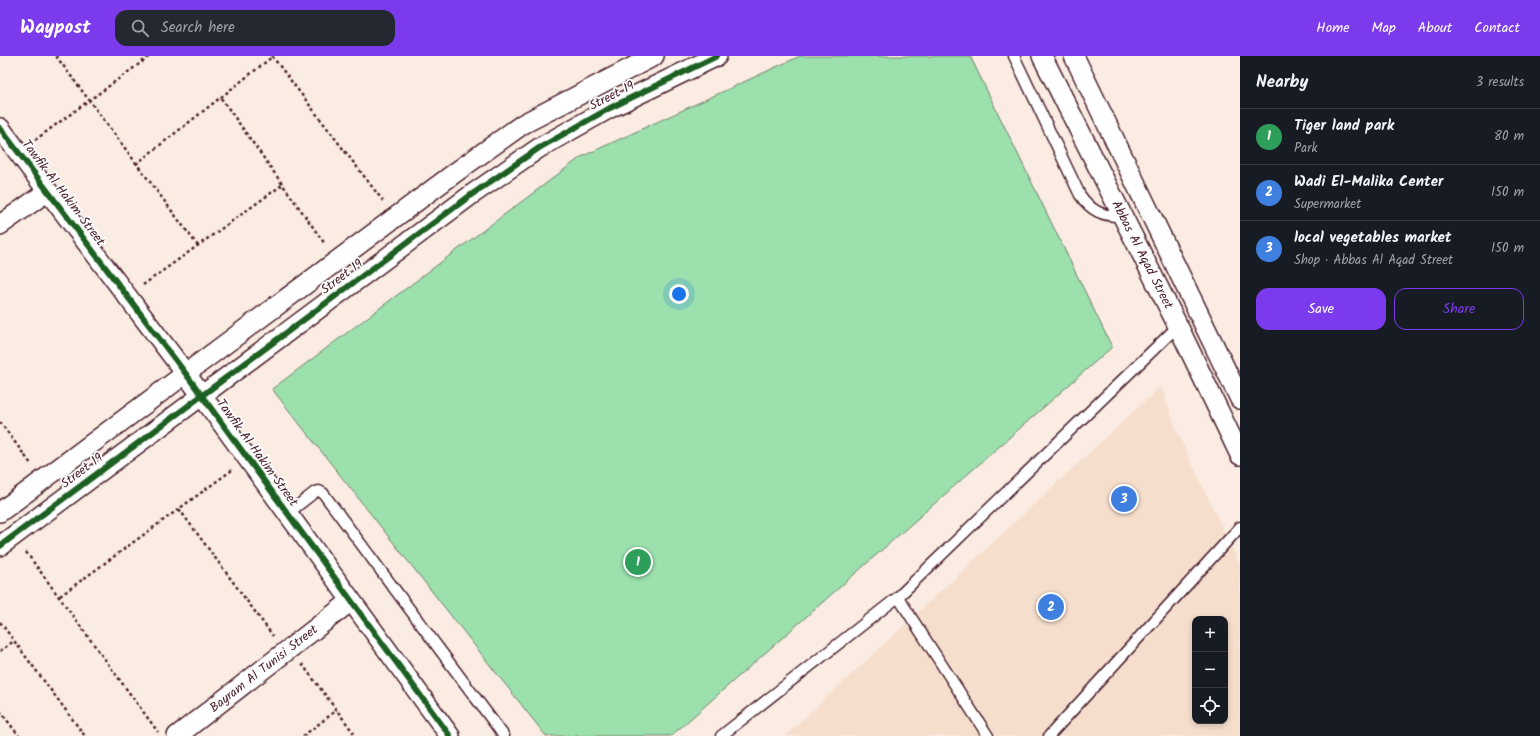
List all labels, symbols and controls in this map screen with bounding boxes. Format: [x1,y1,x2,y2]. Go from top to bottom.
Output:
search box [115,10,395,46]
text: Waypost [20,13,91,43]
text: Search here [161,16,235,40]
icon: search [129,17,151,39]
text: Home [1316,17,1350,39]
text: Map [1372,17,1396,39]
text: About [1418,17,1452,39]
text: Contact [1474,17,1520,39]
text: Nearby [1256,69,1308,96]
text: 3 results [1476,72,1524,93]
street label: Street 19 [586,75,639,116]
text: Tiger land park [1294,114,1394,138]
text: 1 [1267,126,1271,147]
text: 80 m [1494,126,1524,147]
street label: Tawfik Al Hakim Street [16,135,111,252]
text: Park [1294,138,1318,159]
text: Wadi El-Malika Center [1294,170,1444,194]
text: 2 [1265,182,1273,203]
text: 150 m [1491,182,1524,203]
text: Supermarket [1294,194,1361,215]
street label: Abbas Al Aqad Street [1106,197,1179,314]
text: local vegetables market [1294,226,1452,250]
text: 3 [1265,238,1273,259]
text: 150 m [1491,238,1524,259]
text: Shop · Abbas Al Aqad Street [1294,250,1453,271]
street label: Street 19 [316,254,368,300]
your location [669,284,689,304]
button: Save [1256,288,1386,330]
button: Share [1394,288,1524,330]
street label: Tawfik Al Hakim Street [211,395,304,512]
street label: Street 19 [56,448,108,494]
pin: 3 [1111,484,1137,514]
pin: 1 [625,547,651,577]
pin: 2 [1038,592,1064,622]
map controls [1192,616,1228,724]
button: + [1192,616,1228,652]
street label: Bayram Al Tunisi Street [205,619,324,718]
button: − [1192,652,1228,688]
button: locate [1192,688,1228,724]

